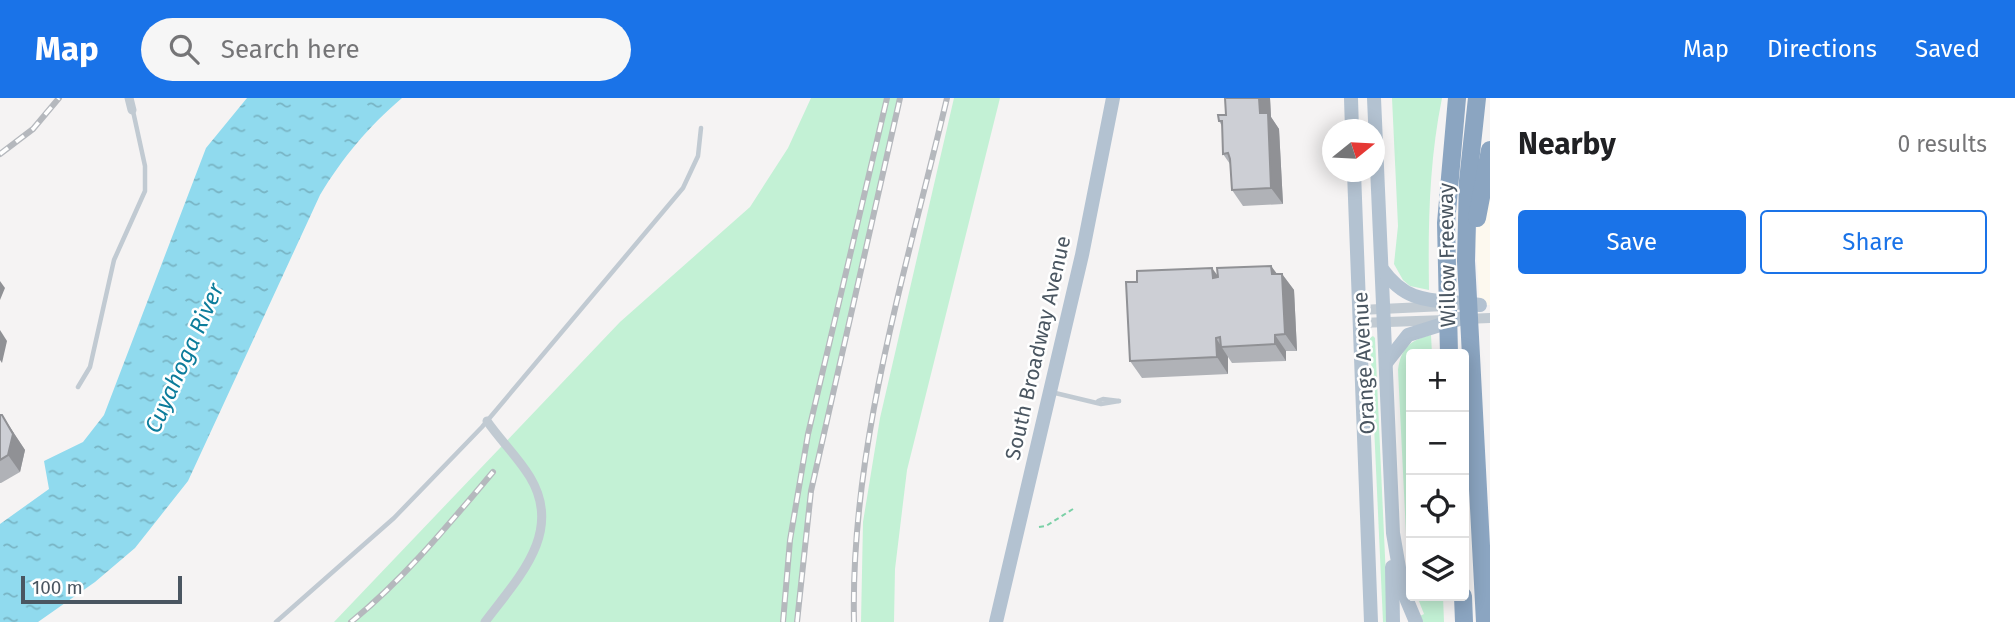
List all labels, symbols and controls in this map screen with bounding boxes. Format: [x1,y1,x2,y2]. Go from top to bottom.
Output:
search box [141,18,631,81]
text: Map [35,29,99,69]
icon: search [165,30,203,68]
text: Search here [221,34,360,65]
text: Map [1683,35,1729,63]
text: Directions [1767,35,1877,63]
text: Saved [1915,35,1980,63]
north arrow [1322,119,1385,182]
text: Nearby [1518,126,1616,162]
text: 0 results [1897,130,1987,158]
street label: Willow Freeway [1433,182,1461,327]
button: Save [1518,210,1746,274]
button: Share [1760,210,1987,274]
street label: South Broadway Avenue [1000,233,1076,463]
water label: Cuyahoga River [139,278,230,437]
street label: Orange Avenue [1347,291,1381,435]
map controls [1406,349,1469,601]
button: + [1406,349,1469,412]
button: − [1406,412,1469,475]
button: locate [1406,475,1469,538]
button: layers [1406,538,1469,601]
scale bar [21,573,182,605]
text: 100 m [32,576,83,599]

